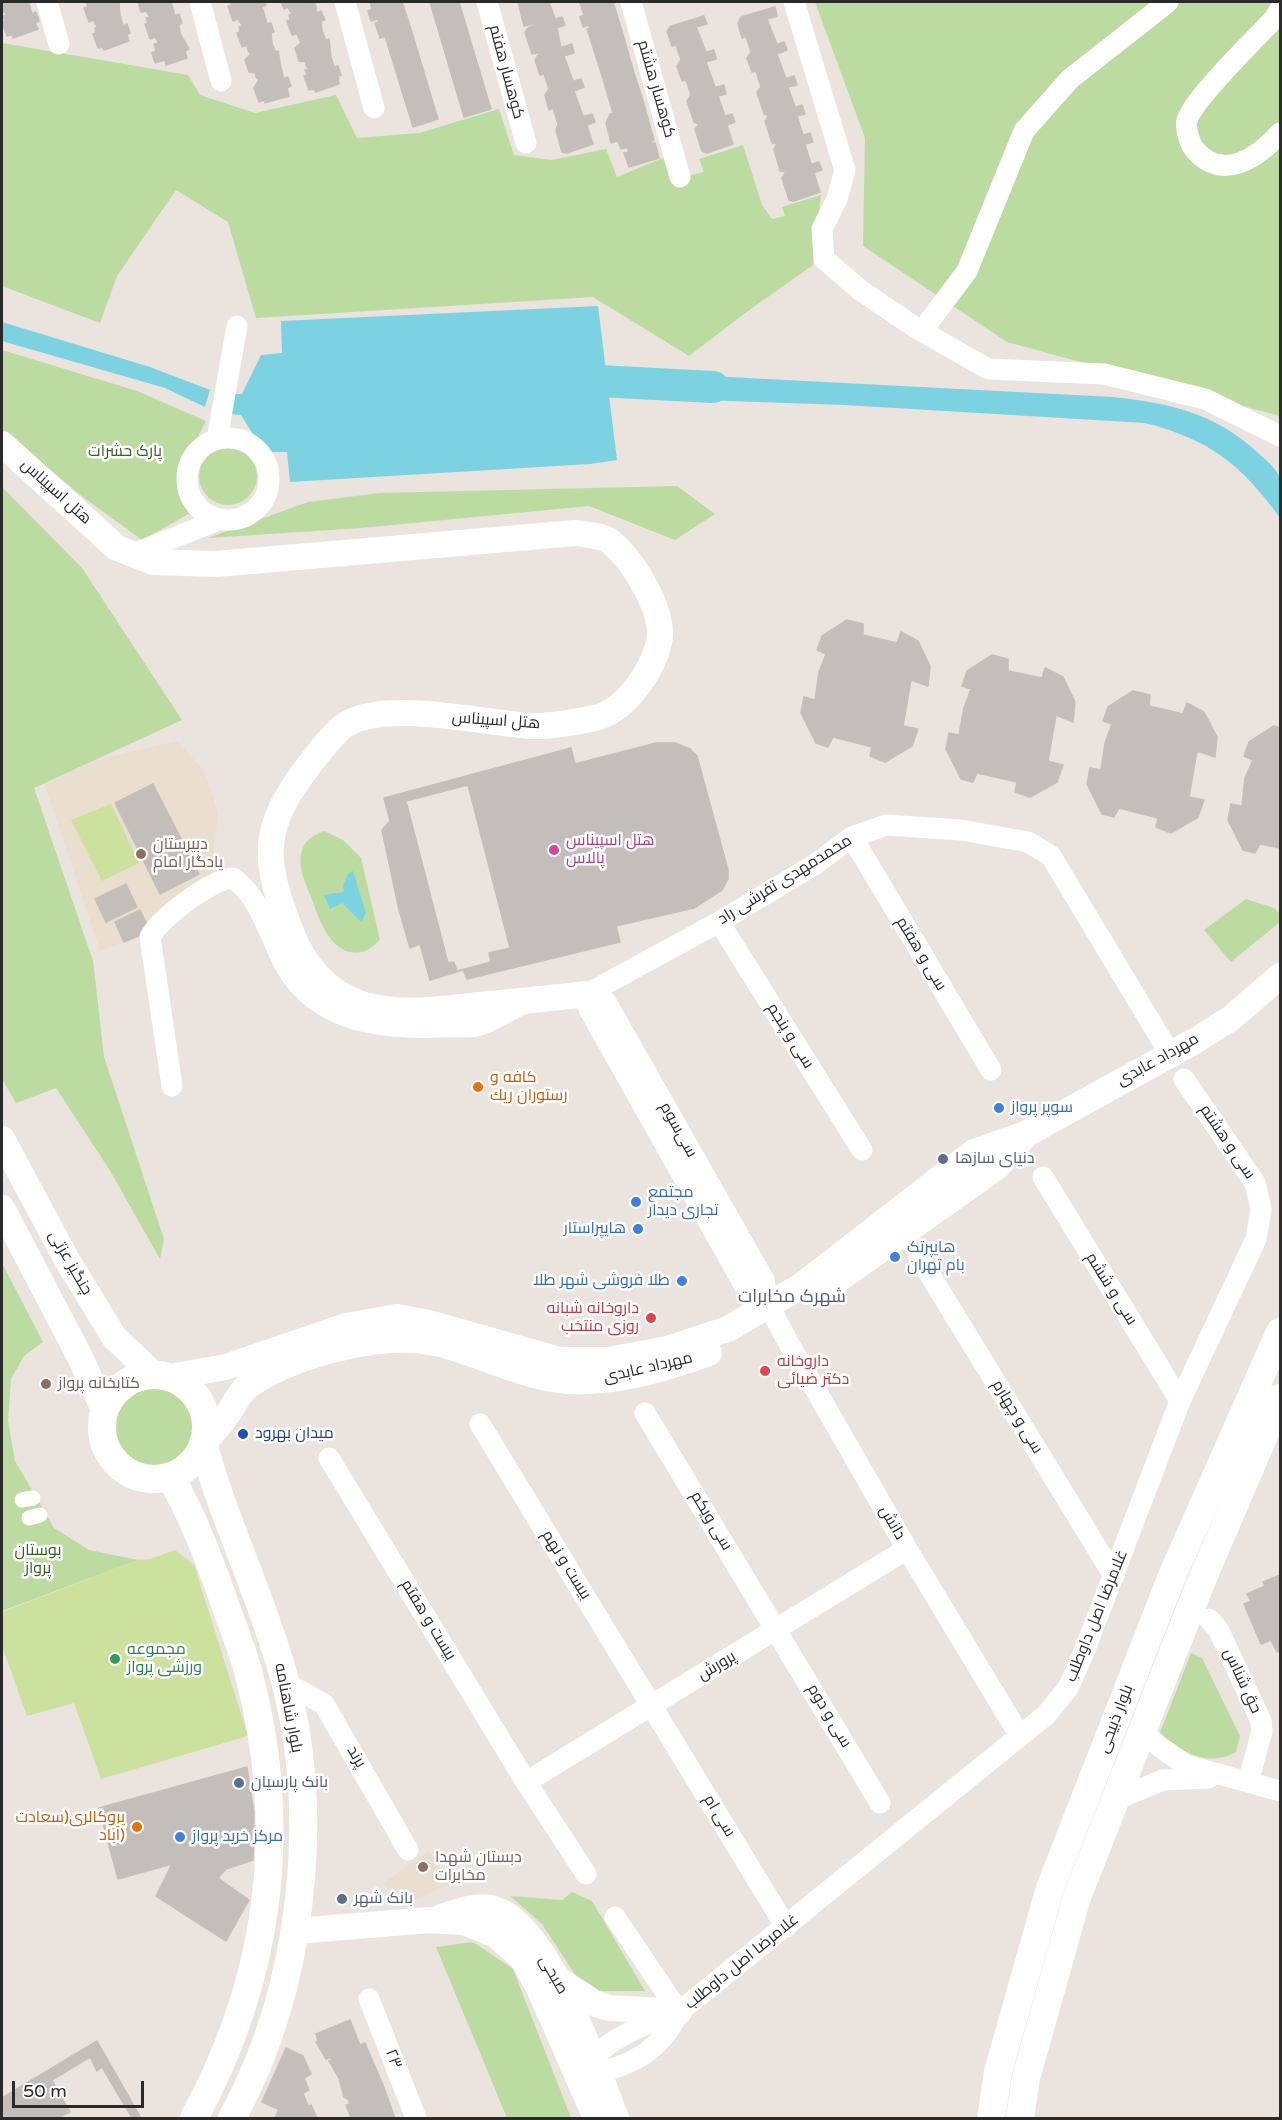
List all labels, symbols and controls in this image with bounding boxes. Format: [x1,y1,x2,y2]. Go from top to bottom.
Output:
street label: کوهسار هفتم [484,23,528,121]
street label: کوهسار هشتم [633,38,679,140]
park label: پارک حشرات [88,442,162,462]
street label: هتل اسپیناس [17,455,95,529]
street label: هتل اسپیناس [451,708,541,734]
place label: هتل اسپیناس پالاس [566,831,655,869]
street label: محمدمهدی تفرشی راد [715,831,855,929]
place label: دبیرستان یادگار امام [153,835,223,873]
marker: هتل اسپیناس پالاس [547,843,561,857]
marker: دبیرستان یادگار امام [134,847,148,861]
street label: سی و هفتم [891,914,951,994]
street label: سی و پنجم [762,1000,818,1072]
street label: مهرداد عابدی [1114,1030,1202,1090]
place label: كافه و رستوران ريك [490,1068,568,1106]
marker: كافه و رستوران ريك [471,1080,485,1094]
place label: سوپر پرواز [1011,1098,1073,1118]
street label: سی‌سوم [655,1099,701,1161]
marker: سوپر پرواز [992,1101,1006,1115]
street label: سی و هشتم [1195,1101,1259,1183]
place label: دنیای سازها [955,1149,1035,1169]
marker: دنیای سازها [936,1152,950,1166]
place label: مجتمع تجاری دیدار [648,1183,718,1221]
marker: مجتمع تجاری دیدار [629,1195,643,1209]
place label: هایپراستار [564,1219,626,1239]
marker: هایپراستار [631,1222,645,1236]
street label: چنگیز عزتی [44,1227,96,1299]
place label: هایپرتک بام تهران [907,1238,965,1276]
street label: سی و ششم [1081,1249,1141,1329]
marker: هایپرتک بام تهران [888,1250,902,1264]
place label: طلا فروشی شهر طلا [533,1271,670,1291]
marker: طلا فروشی شهر طلا [675,1274,689,1288]
district label: شهرک مخابرات [738,1286,846,1308]
place label: داروخانه شبانه روزی منتخب [547,1299,639,1337]
marker: داروخانه شبانه روزی منتخب [644,1311,658,1325]
street label: مهرداد عابدی [602,1348,694,1388]
place label: داروخانه دکتر ضیائی [777,1352,849,1390]
marker: داروخانه دکتر ضیائی [758,1364,772,1378]
place label: کتابخانه پرواز [58,1374,140,1394]
marker: کتابخانه پرواز [39,1377,53,1391]
street label: سی و چهارم [987,1377,1047,1457]
place label: میدان بهرود [255,1424,334,1444]
marker: میدان بهرود [236,1427,250,1441]
street label: سی ویکم [686,1488,736,1554]
street label: دانش [875,1503,909,1543]
street label: بیست و نهم [537,1527,595,1603]
park label: بوستان پرواز [15,1541,61,1579]
street label: غلامرضا اصل داوطلب [1062,1547,1132,1685]
street label: بیست و هفتم [396,1576,460,1664]
place label: مجموعه ورزشی پرواز [127,1640,202,1678]
street label: حق شناس [1219,1645,1265,1717]
street label: پرورش [694,1647,740,1685]
marker: مجموعه ورزشی پرواز [108,1652,122,1666]
street label: بلوار شاهنامه [270,1662,306,1754]
street label: سی و دوم [803,1681,855,1751]
street label: بلوار ذبیحی [1094,1682,1138,1756]
street label: پرند [342,1743,370,1771]
place label: بانک پارسیان [251,1773,328,1793]
marker: بانک پارسیان [232,1776,246,1790]
street label: سی ام [699,1791,739,1841]
place label: پروکالری(سعادت آباد) [15,1808,125,1846]
marker: پروکالری(سعادت آباد) [130,1820,144,1834]
place label: مرکز خرید پرواز [192,1827,283,1847]
marker: مرکز خرید پرواز [173,1830,187,1844]
place label: دبستان شهدا مخابرات [435,1848,522,1886]
marker: دبستان شهدا مخابرات [416,1860,430,1874]
place label: بانک شهر [354,1889,413,1909]
marker: بانک شهر [335,1892,349,1906]
street label: غلامرضا اصل داوطلب [681,1910,803,2014]
street label: صبحی [534,1952,572,1998]
street label: ۲۳ [381,2047,405,2071]
scale bar [15,2069,147,2107]
text: 50 m [23,2080,67,2102]

